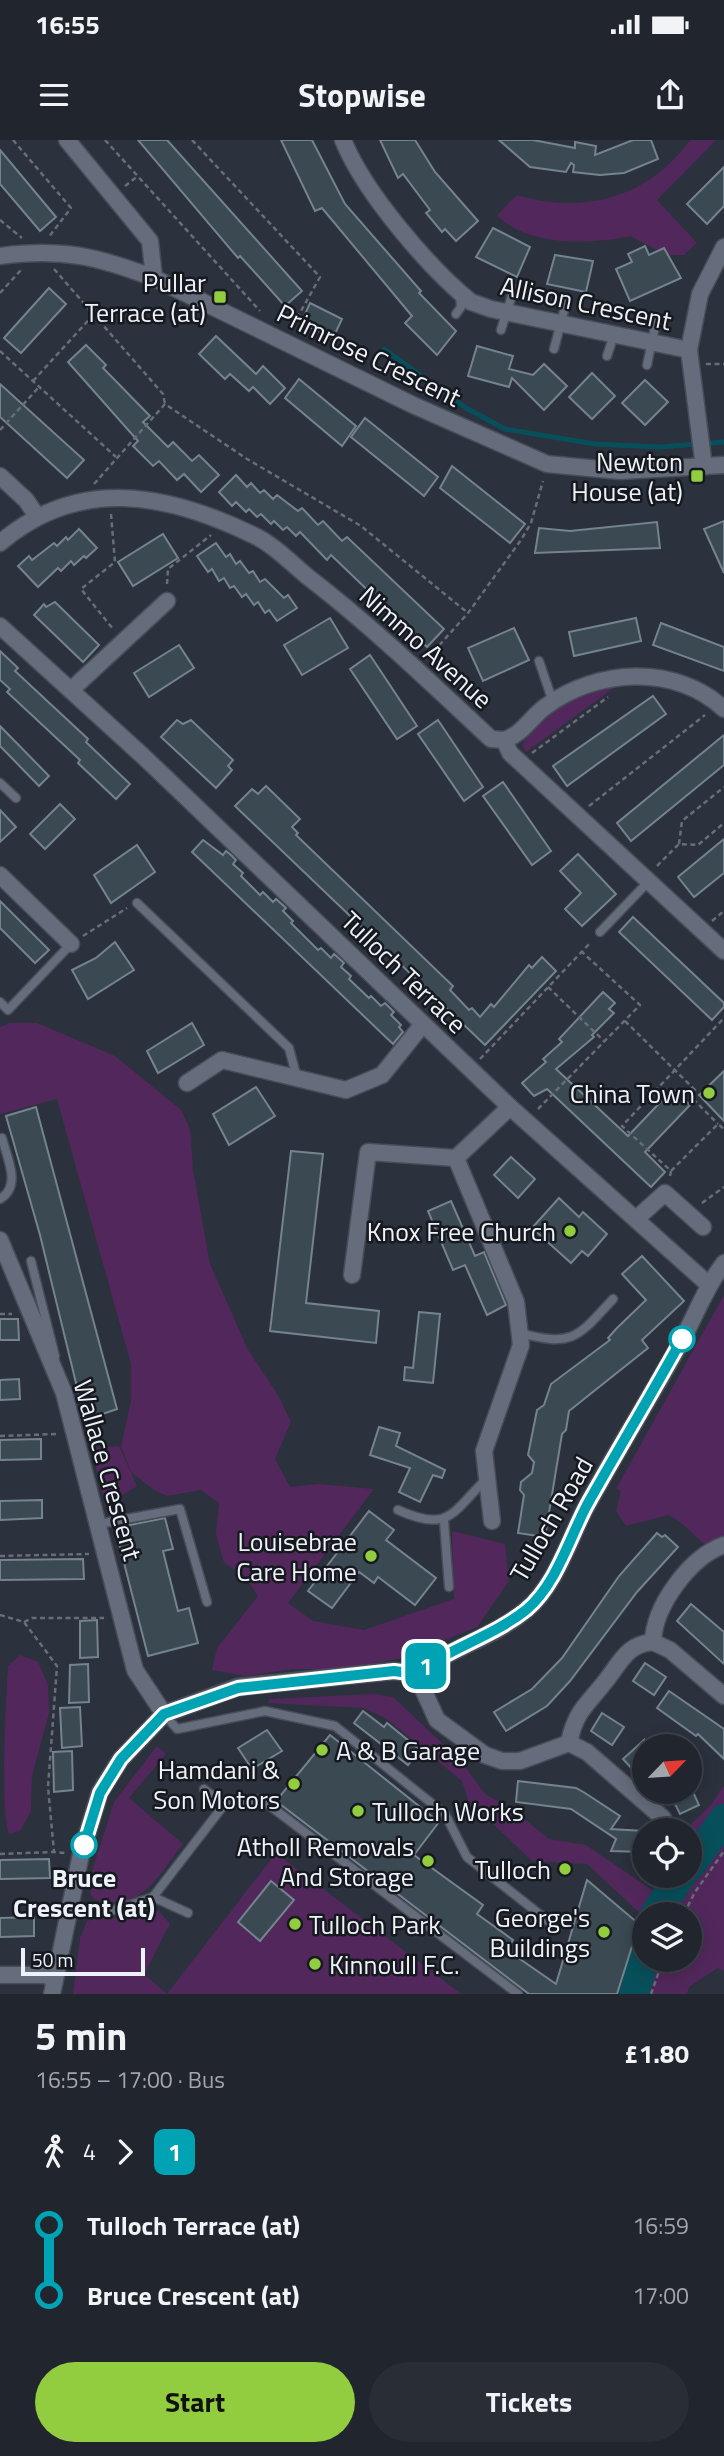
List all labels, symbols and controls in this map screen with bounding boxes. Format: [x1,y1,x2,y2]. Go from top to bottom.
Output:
text: 16:55 [35,5,100,44]
text: Stopwise [298,71,426,119]
icon: menu [35,76,73,114]
icon: share [651,76,689,114]
place label: Pullar Terrace (at) [85,263,206,332]
street label: Allison Crescent [497,266,675,340]
marker: Pullar Terrace (at) [212,289,228,305]
street label: Primrose Crescent [270,294,468,416]
place label: Newton House (at) [571,442,683,511]
marker: Newton House (at) [689,468,705,484]
street label: Nimmo Avenue [351,576,501,718]
street label: Tulloch Terrace [332,902,476,1042]
place label: China Town [570,1074,695,1113]
marker: China Town [701,1085,717,1101]
place label: Knox Free Church [367,1212,556,1251]
marker: Knox Free Church [562,1223,578,1239]
unlabelled marker [669,1326,695,1352]
street label: Wallace Crescent [64,1375,152,1565]
street label: Tulloch Road [500,1449,602,1589]
place label: Louisebrae Care Home [236,1522,357,1591]
marker: Louisebrae Care Home [363,1548,379,1564]
line badge: 1 [403,1643,449,1689]
text: 1 [419,1648,433,1684]
place label: A & B Garage [336,1731,480,1770]
north arrow [632,1734,702,1804]
map controls [632,1734,702,1972]
marker: A & B Garage [314,1742,330,1758]
place label: Hamdani & Son Motors [153,1750,280,1819]
marker: Hamdani & Son Motors [286,1776,302,1792]
place label: Tulloch Works [372,1792,524,1831]
marker: Tulloch Works [350,1803,366,1819]
button: locate [632,1818,702,1888]
place label: Atholl Removals And Storage [237,1827,414,1896]
marker: Bruce Crescent (at) [71,1832,97,1858]
place label: Tulloch [475,1850,551,1889]
marker: Atholl Removals And Storage [420,1853,436,1869]
place label: Bruce Crescent (at) [13,1858,155,1927]
marker: Tulloch [557,1861,573,1877]
place label: George's Buildings [490,1898,590,1967]
button: layers [632,1902,702,1972]
place label: Tulloch Park [309,1905,441,1944]
marker: Tulloch Park [287,1916,303,1932]
marker: George's Buildings [596,1924,612,1940]
scale bar [21,1945,145,1977]
text: 50 m [32,1945,73,1974]
place label: Kinnoull F.C. [329,1945,460,1984]
marker: Kinnoull F.C. [307,1956,323,1972]
text: 5 min [35,2007,127,2065]
text: £1.80 [624,2034,689,2073]
text: 16:55 – 17:00 · Bus [35,2062,225,2097]
icon: walk [35,2133,73,2171]
icon: forward [106,2133,144,2171]
text: 4 [83,2134,96,2169]
text: 1 [168,2134,181,2170]
text: Tulloch Terrace (at) [87,2206,300,2245]
text: 16:59 [632,2208,689,2243]
text: Bruce Crescent (at) [87,2276,299,2315]
text: 17:00 [632,2278,689,2313]
button: Start [35,2362,355,2442]
button: Tickets [369,2362,689,2442]

